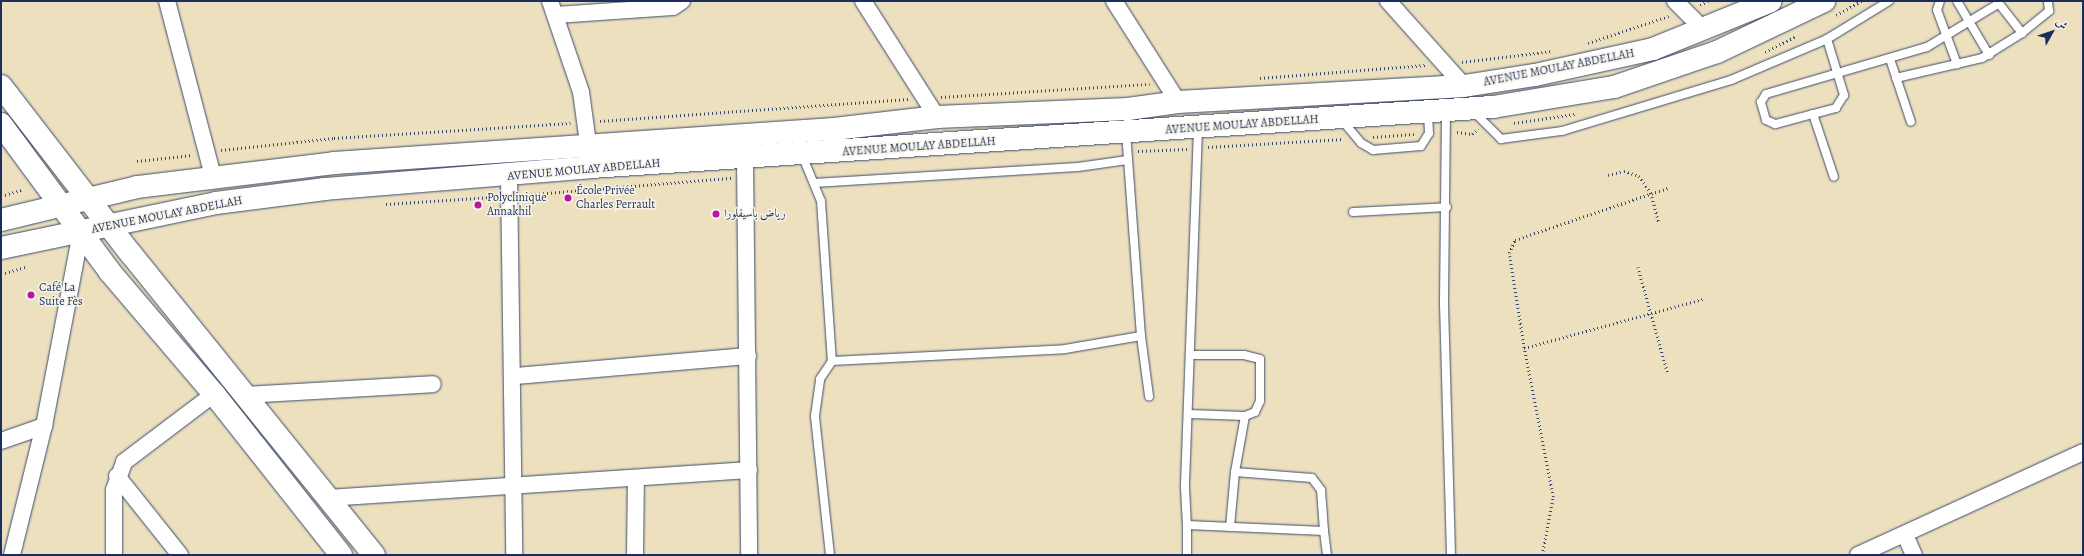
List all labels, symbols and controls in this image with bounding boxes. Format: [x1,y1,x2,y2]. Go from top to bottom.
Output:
north arrow [2032,12,2072,52]
text: ش [2052,15,2071,33]
street label: AVENUE MOULAY ABDELLAH [1482,46,1636,90]
street label: AVENUE MOULAY ABDELLAH [1165,112,1319,138]
street label: AVENUE MOULAY ABDELLAH [842,134,996,160]
street label: AVENUE MOULAY ABDELLAH [507,156,661,184]
place label: École Privée Charles Perrault [576,184,655,212]
place label: Polyclinique Annakhil [487,191,547,219]
street label: AVENUE MOULAY ABDELLAH [90,193,244,237]
marker: École Privée Charles Perrault [563,193,573,203]
marker: Polyclinique Annakhil [472,199,484,211]
place label: رياض باسيفلورا [724,207,786,221]
marker: رياض باسيفلورا [711,209,721,219]
place label: Café La Suite Fès [39,281,83,309]
marker: Café La Suite Fès [26,290,36,300]

